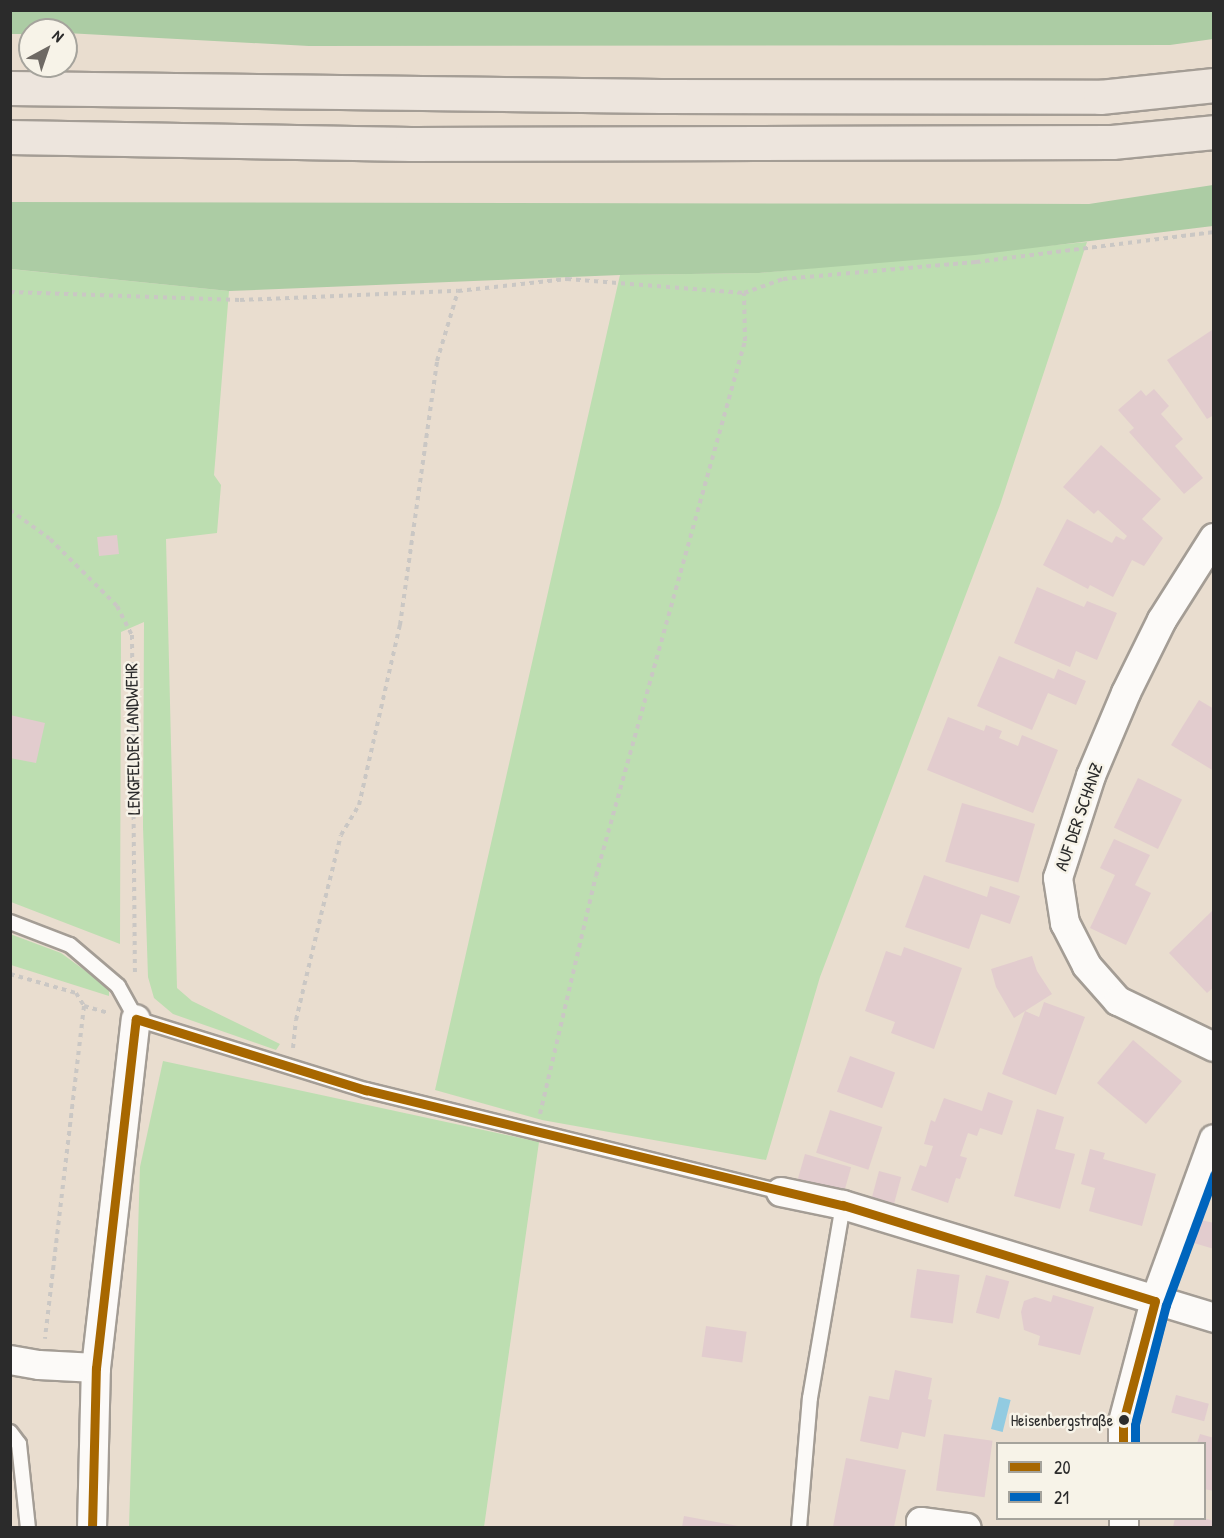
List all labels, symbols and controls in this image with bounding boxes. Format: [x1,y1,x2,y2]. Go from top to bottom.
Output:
north arrow [18,18,78,78]
text: N [48,25,69,47]
street label: LENGFELDER LANDWEHR [121,663,145,815]
street label: AUF DER SCHANZ [1050,760,1108,874]
place label: Heisenbergstraße [1011,1410,1113,1430]
marker: Heisenbergstraße [1118,1414,1130,1426]
legend [996,1442,1206,1520]
text: 20 [1054,1455,1071,1480]
text: 21 [1054,1485,1069,1510]

